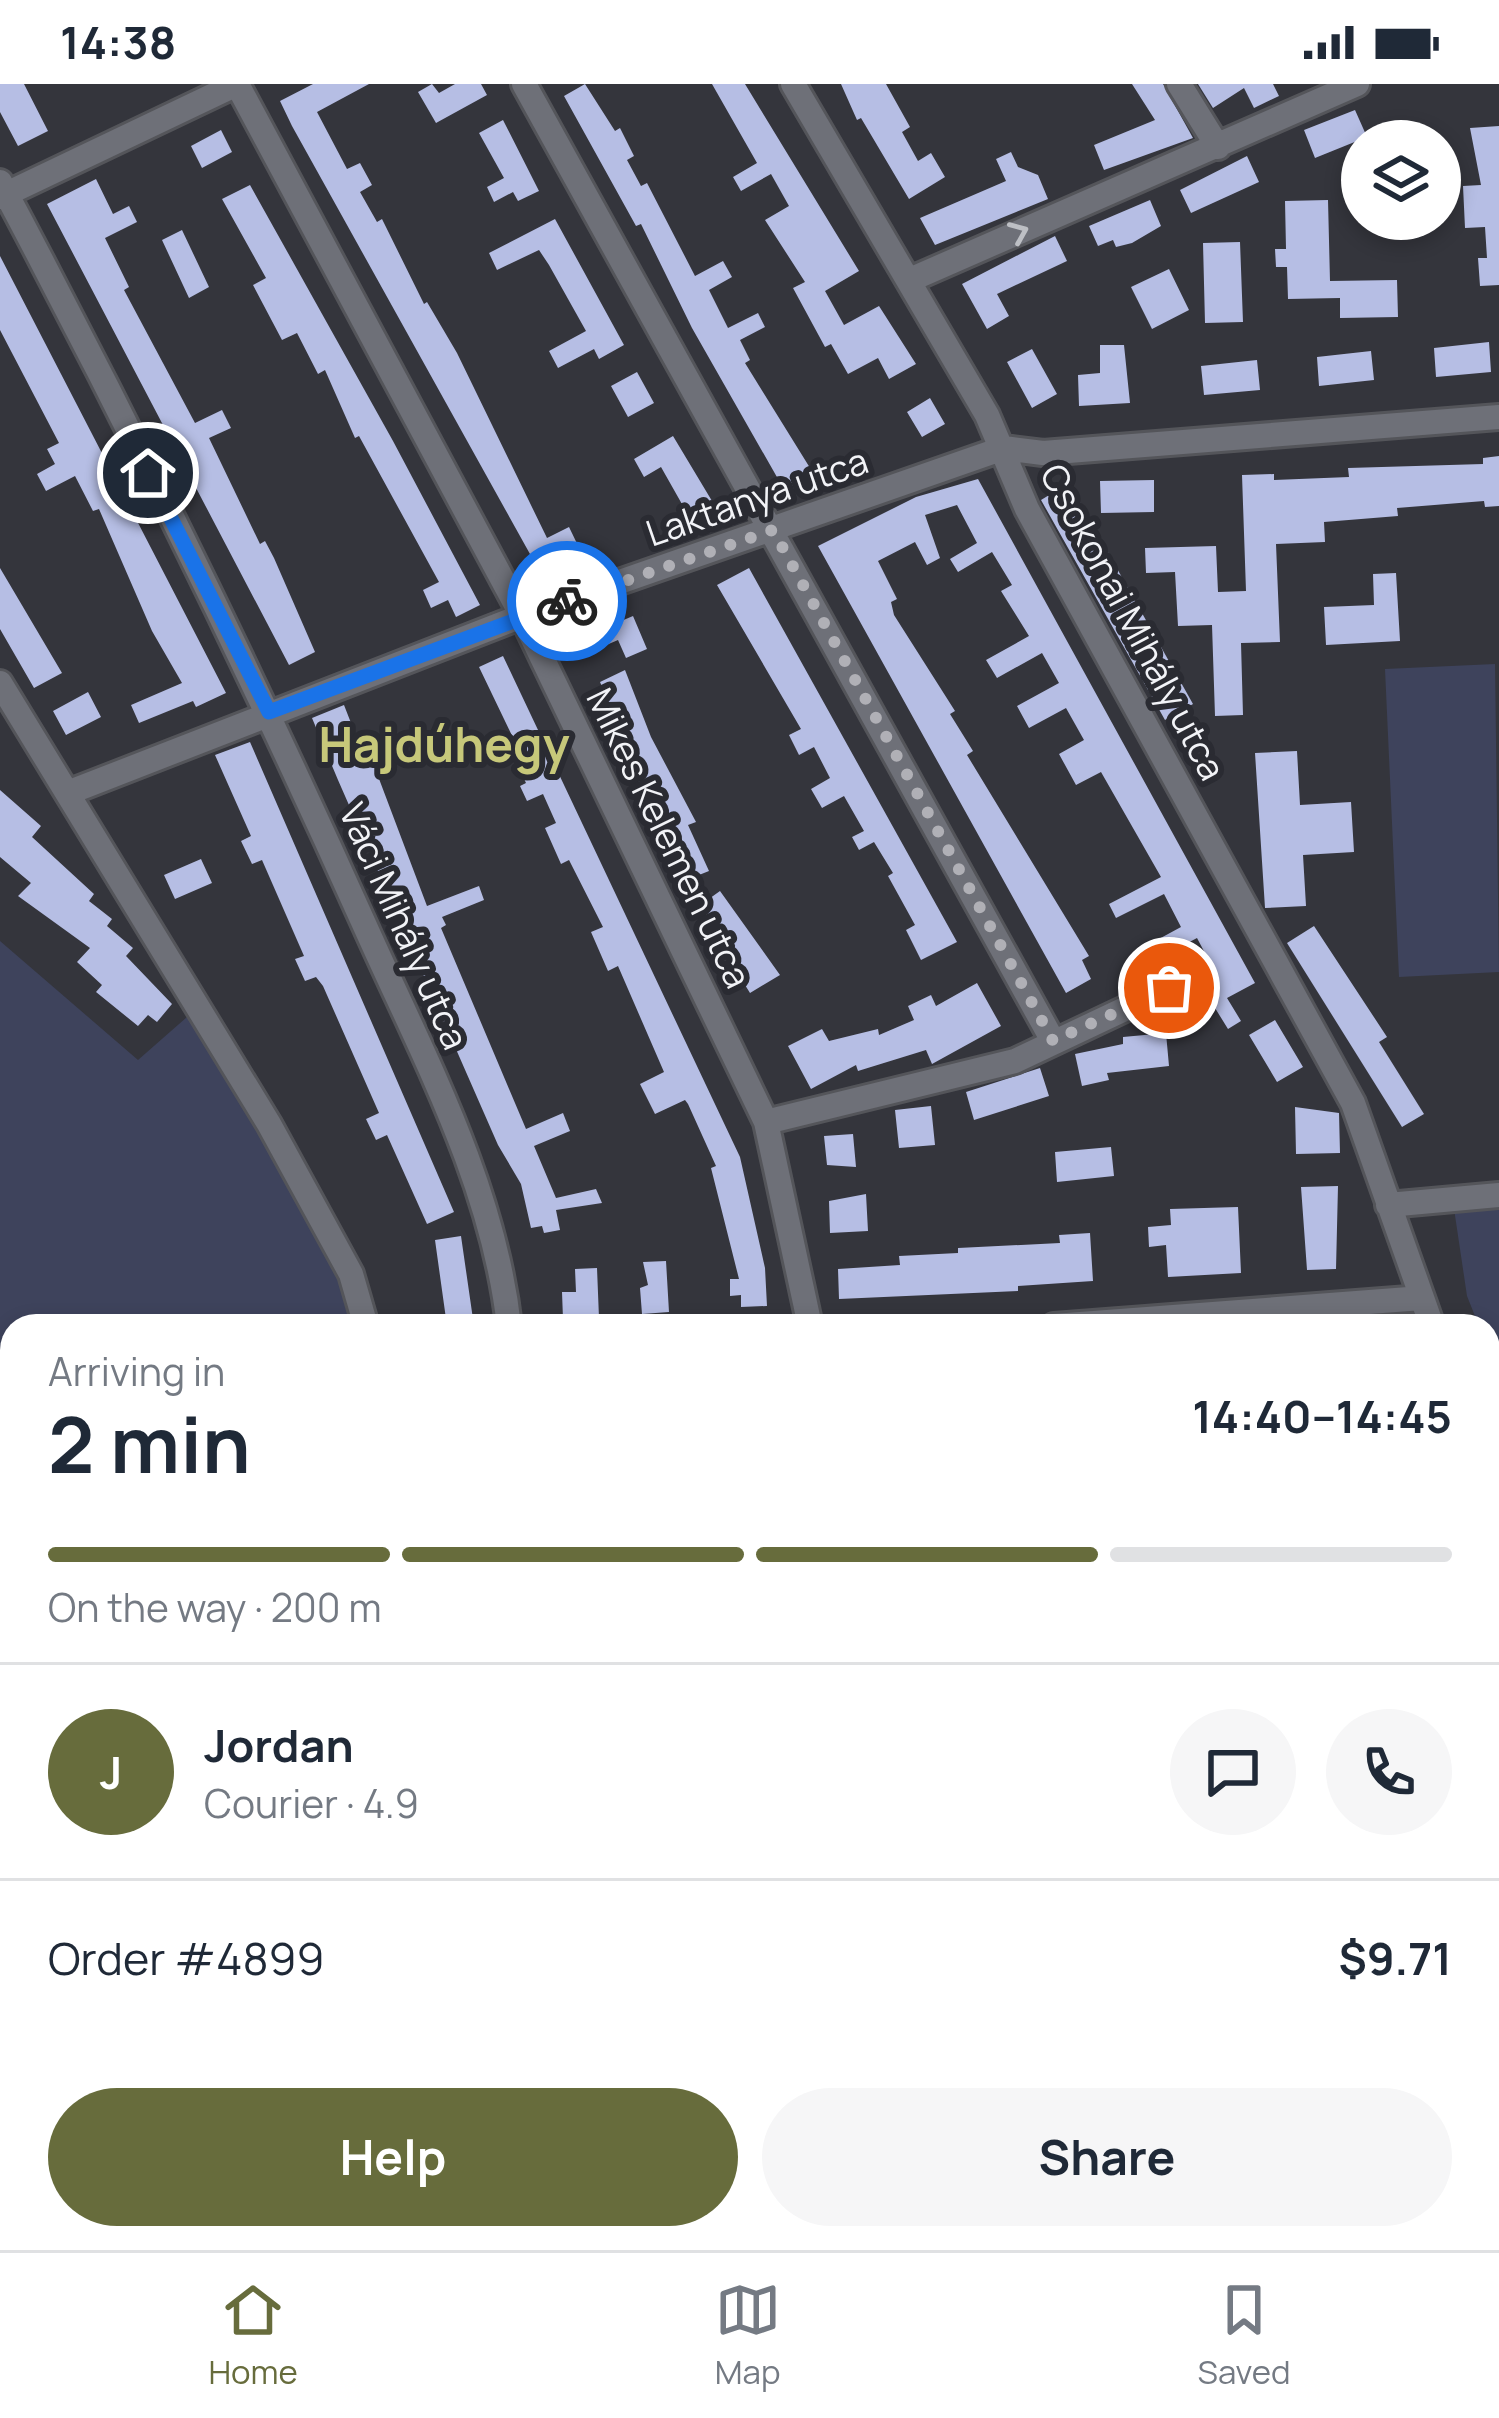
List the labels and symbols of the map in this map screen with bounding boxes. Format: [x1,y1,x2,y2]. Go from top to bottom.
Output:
one-way arrow [1007,223,1028,247]
pin [97,422,199,524]
street label: Laktanya utca [639,436,874,557]
street label: Csokonai Mihály utca [1029,455,1238,788]
courier [507,541,627,661]
street label: Mikes Kelemen utca [576,680,763,996]
district label: Hajdúhegy [318,711,570,776]
street label: Váci Mihály utca [328,795,481,1057]
pin [1118,937,1220,1039]

